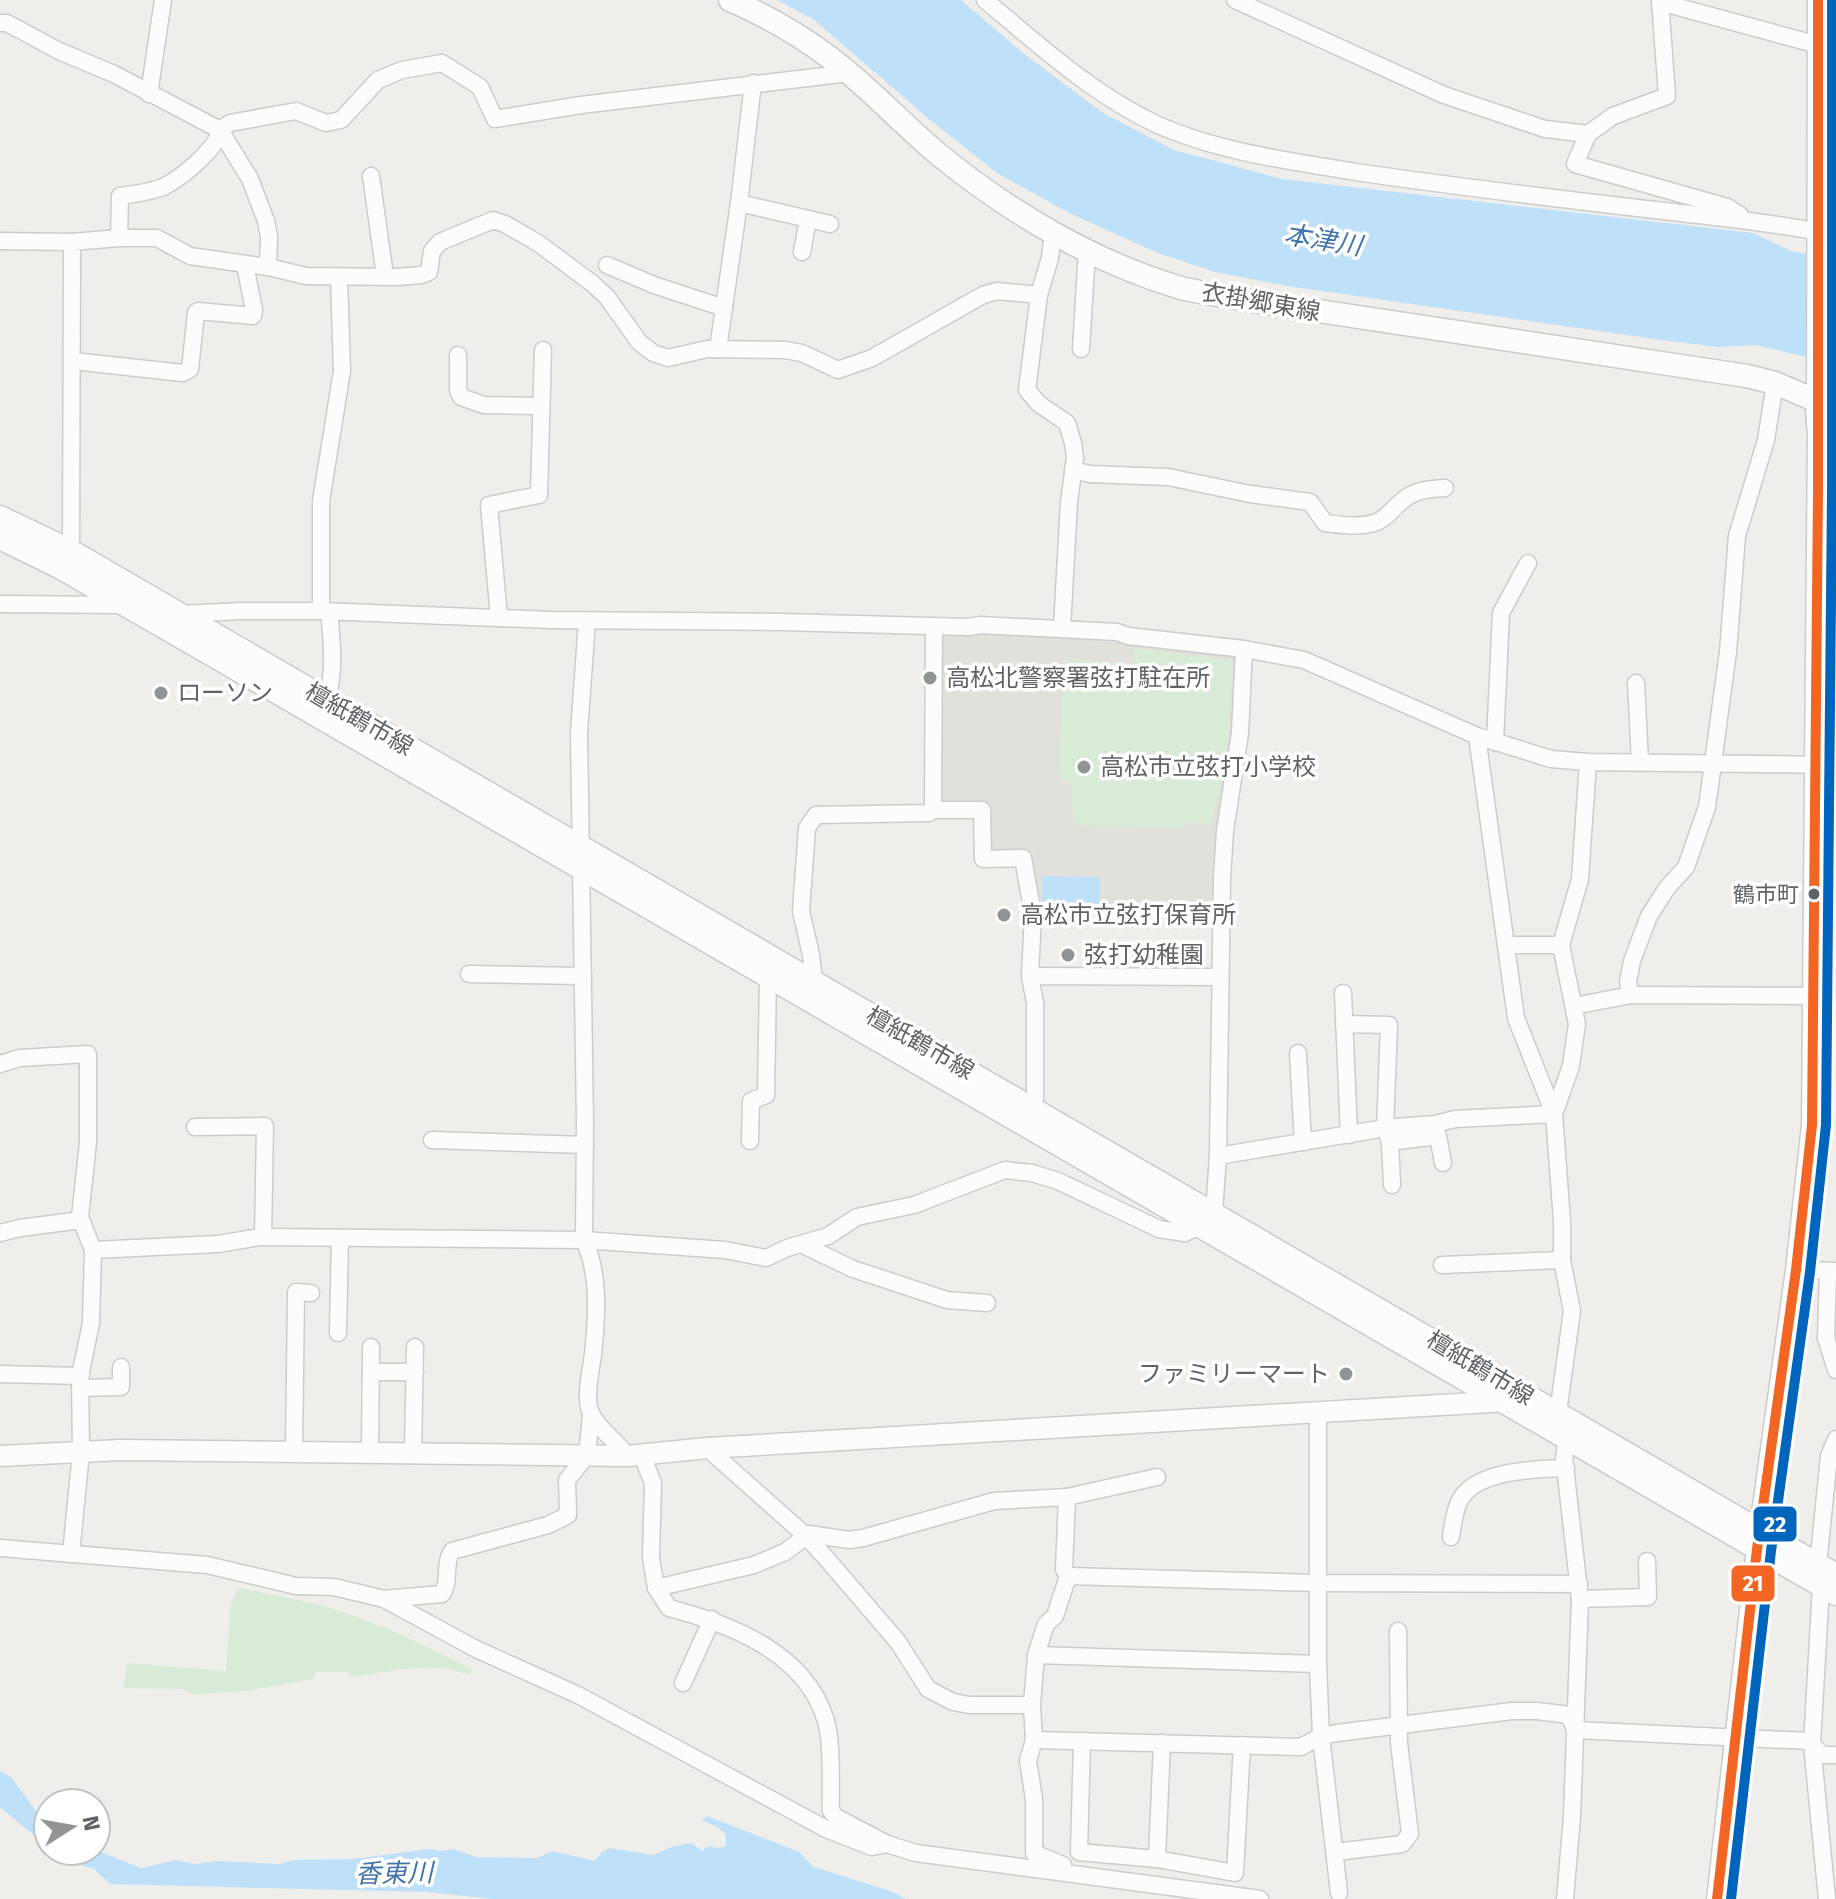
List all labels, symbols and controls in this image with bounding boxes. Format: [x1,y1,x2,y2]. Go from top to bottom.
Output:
water label: 本津川 [1282,219,1367,262]
street label: 衣掛郷東線 [1199,278,1323,326]
place label: 高松北警察署弦打駐在所 [946,664,1210,692]
marker: 高松北警察署弦打駐在所 [921,669,939,687]
street label: 檀紙鶴市線 [300,677,418,761]
place label: ローソン [177,679,273,707]
marker: ローソン [152,684,170,702]
place label: 高松市立弦打小学校 [1100,753,1316,781]
marker: 高松市立弦打小学校 [1075,758,1093,776]
place label: 鶴市町 [1733,881,1799,908]
marker: 鶴市町 [1806,886,1822,902]
place label: 高松市立弦打保育所 [1020,901,1236,929]
marker: 高松市立弦打保育所 [995,906,1013,924]
place label: 弦打幼稚園 [1084,941,1204,969]
marker: 弦打幼稚園 [1059,946,1077,964]
street label: 檀紙鶴市線 [861,1001,979,1085]
street label: 檀紙鶴市線 [1421,1325,1539,1411]
place label: ファミリーマート [1138,1360,1330,1388]
marker: ファミリーマート [1337,1365,1355,1383]
line badge: 22 [1752,1505,1798,1543]
text: 22 [1764,1511,1786,1538]
line badge: 21 [1730,1564,1776,1603]
text: 21 [1742,1570,1764,1597]
north arrow [32,1787,112,1867]
text: N [76,1814,106,1833]
water label: 香東川 [355,1857,436,1890]

